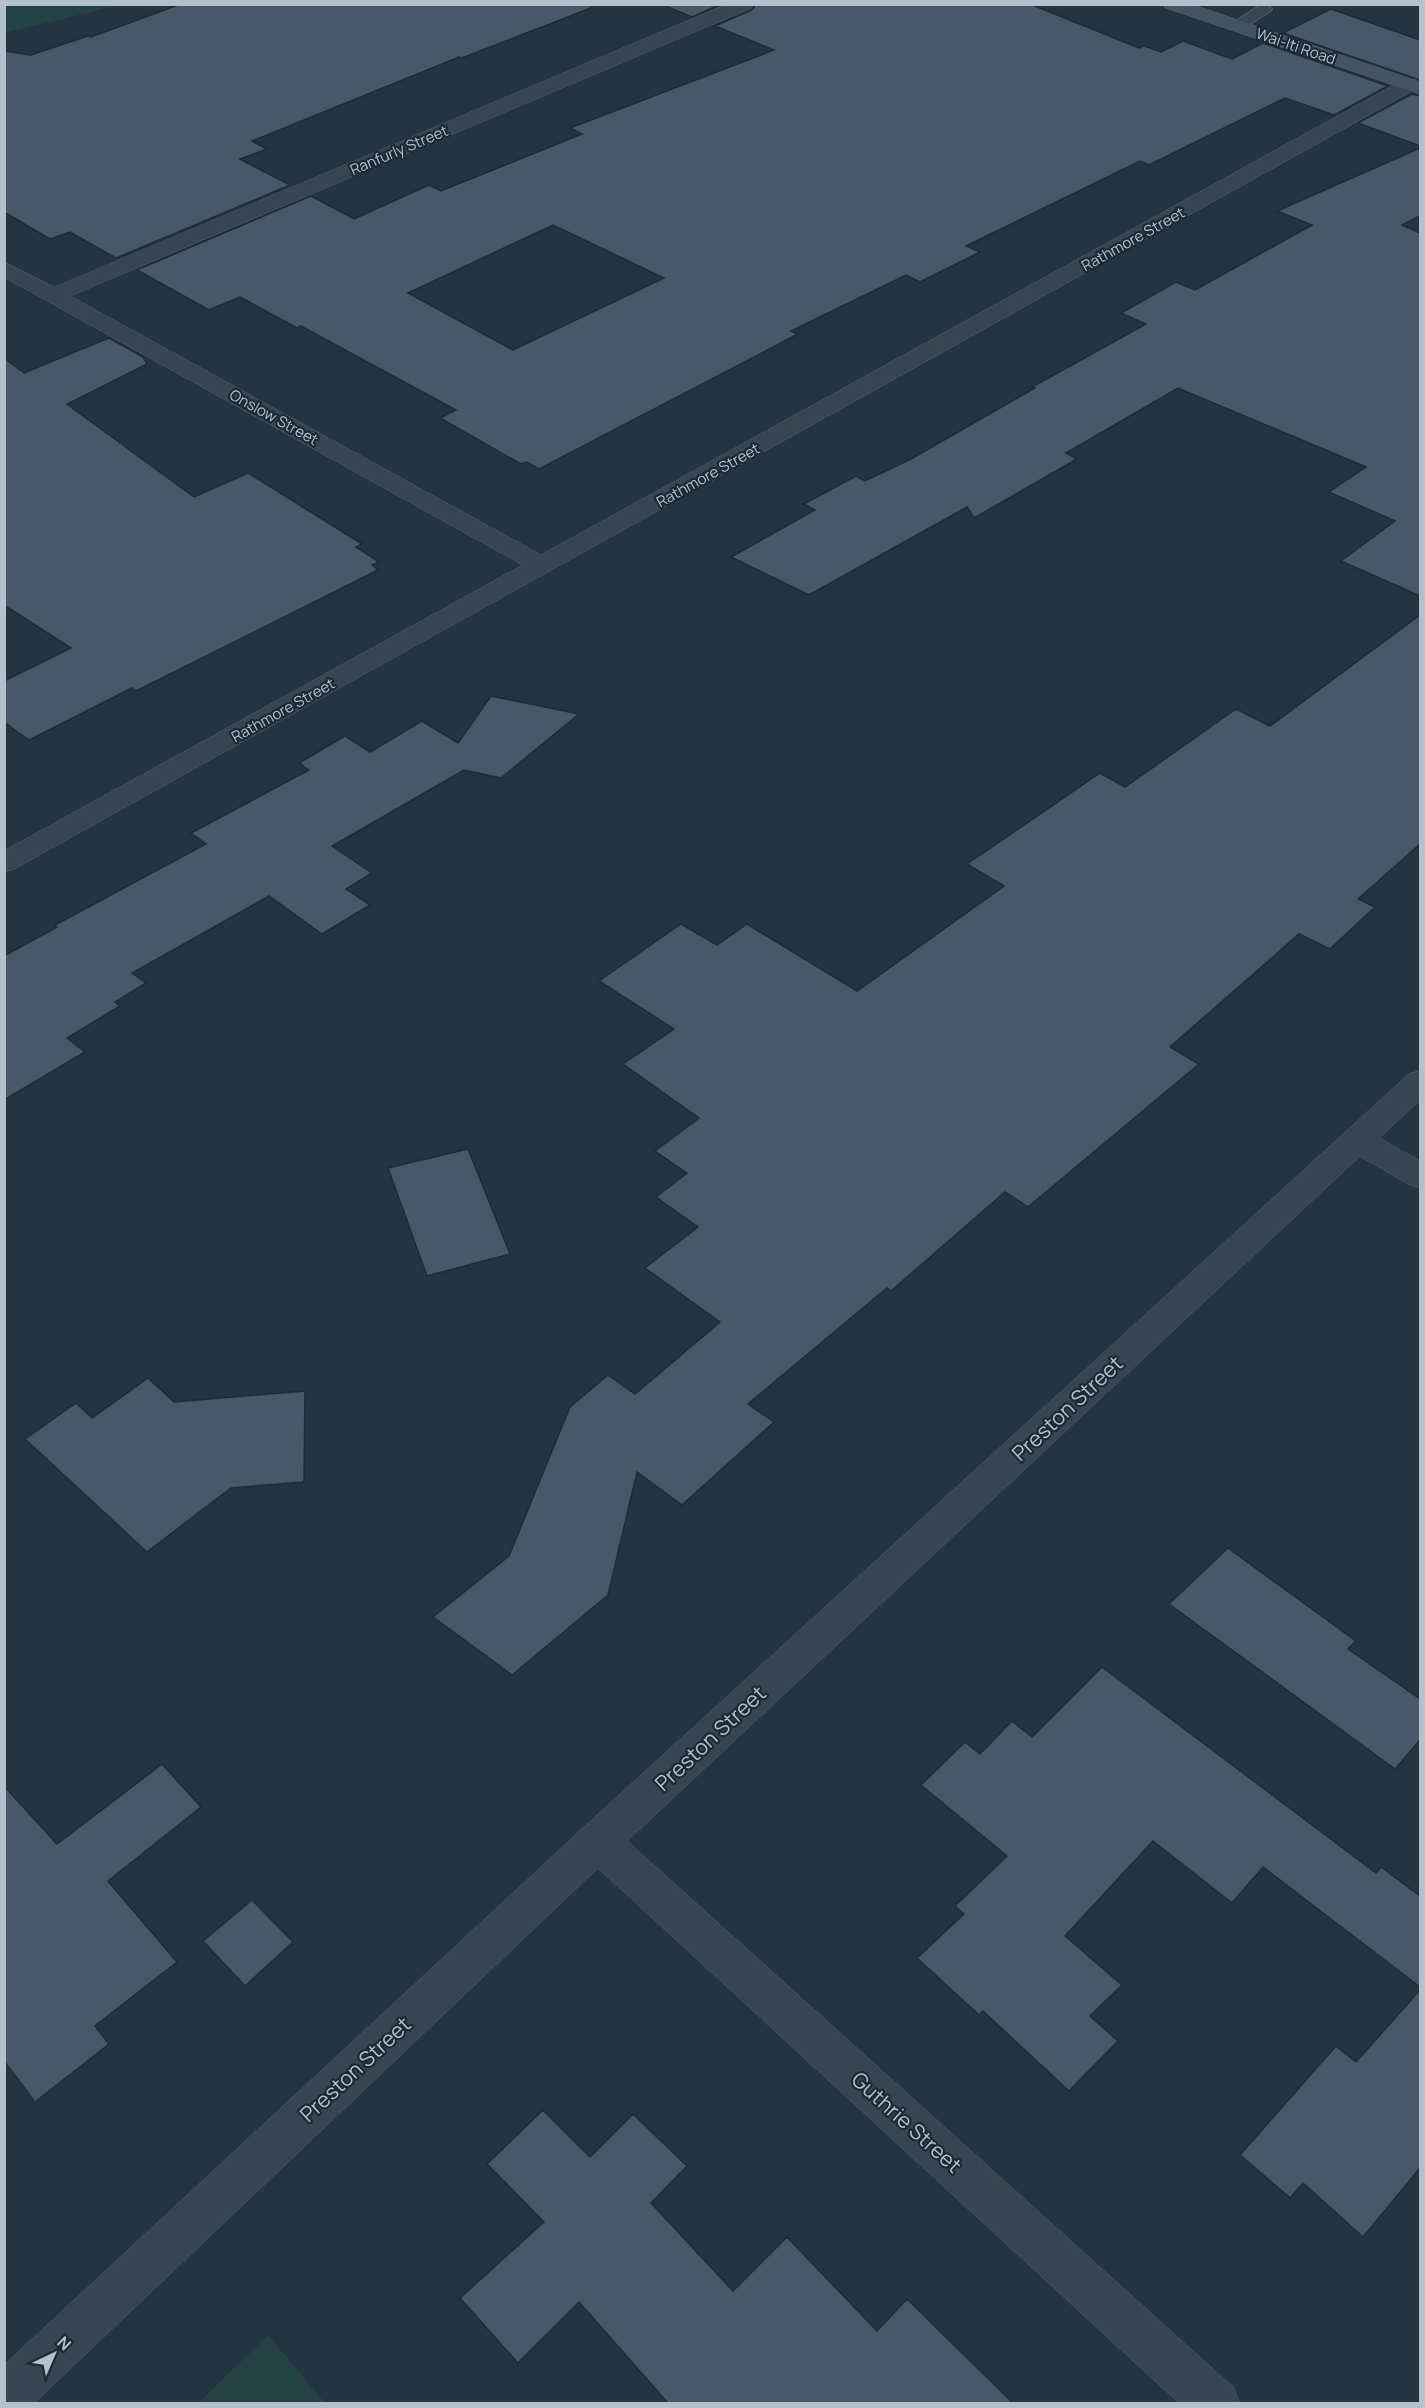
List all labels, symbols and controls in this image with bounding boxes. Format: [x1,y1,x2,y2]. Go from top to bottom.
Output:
street label: Wai-Iti Road [1253,23,1339,69]
street label: Ranfurly Street [347,120,451,180]
street label: Rathmore Street [1077,202,1189,276]
street label: Onslow Street [226,384,322,450]
street label: Rathmore Street [652,438,764,512]
street label: Rathmore Street [227,673,339,747]
street label: Preston Street [1005,1349,1129,1467]
street label: Preston Street [648,1679,772,1797]
street label: Preston Street [293,2010,417,2128]
street label: Guthrie Street [846,2065,968,2179]
north arrow [24,2324,84,2384]
text: N [53,2331,76,2355]

